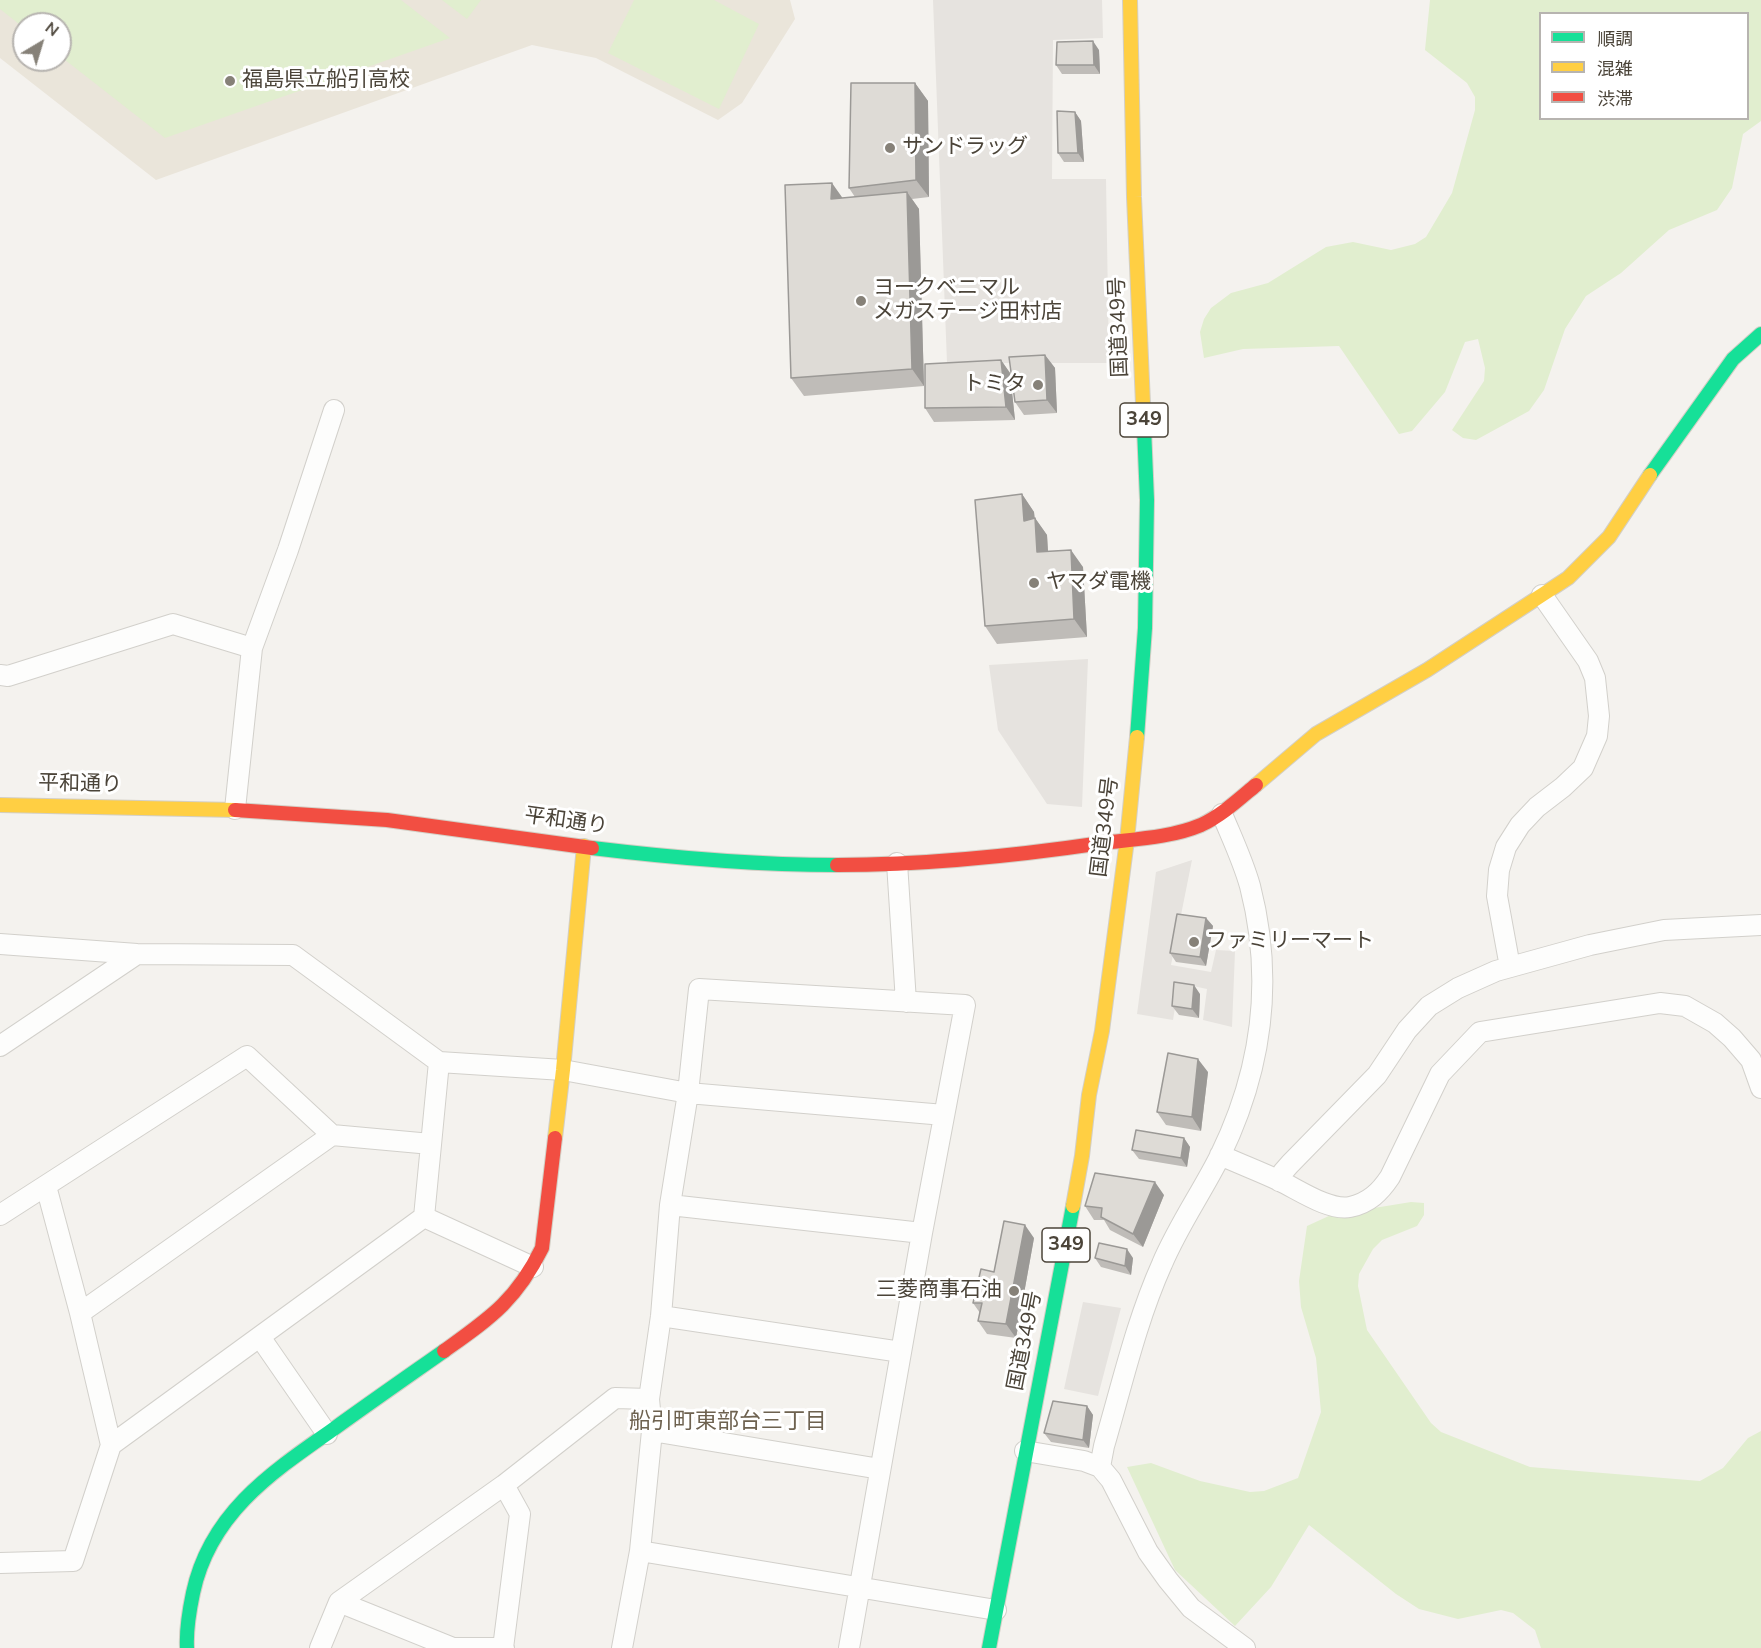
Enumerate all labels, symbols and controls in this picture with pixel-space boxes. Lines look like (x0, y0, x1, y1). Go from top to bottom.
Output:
north arrow (12, 12, 72, 72)
legend (1539, 12, 1749, 120)
text: N (40, 17, 63, 42)
text: 順調 (1597, 27, 1633, 51)
text: 混雑 (1597, 57, 1633, 81)
place label: 福島県立船引高校 (242, 68, 410, 94)
marker: 福島県立船引高校 (223, 74, 237, 88)
text: 渋滞 (1597, 87, 1633, 111)
place label: サンドラッグ (902, 135, 1028, 161)
marker: サンドラッグ (883, 141, 897, 155)
place label: ヨークベニマル メガステージ田村店 (873, 276, 1062, 326)
street label: 国道349号 (1106, 276, 1134, 378)
marker: ヨークベニマル メガステージ田村店 (854, 294, 868, 308)
place label: トミタ (963, 372, 1026, 398)
marker: トミタ (1031, 378, 1045, 392)
road number: 349 (1120, 403, 1168, 437)
place label: ヤマダ電機 (1046, 570, 1151, 596)
marker: ヤマダ電機 (1027, 576, 1041, 590)
street label: 平和通り (38, 772, 122, 798)
street label: 国道349号 (1087, 775, 1125, 879)
street label: 平和通り (523, 804, 609, 840)
place label: ファミリーマート (1206, 929, 1374, 955)
marker: ファミリーマート (1187, 935, 1201, 949)
road number: 349 (1042, 1228, 1090, 1262)
place label: 三菱商事石油 (876, 1278, 1002, 1304)
marker: 三菱商事石油 (1007, 1284, 1021, 1298)
street label: 国道349号 (1004, 1289, 1048, 1393)
district label: 船引町東部台三丁目 (629, 1410, 827, 1436)

